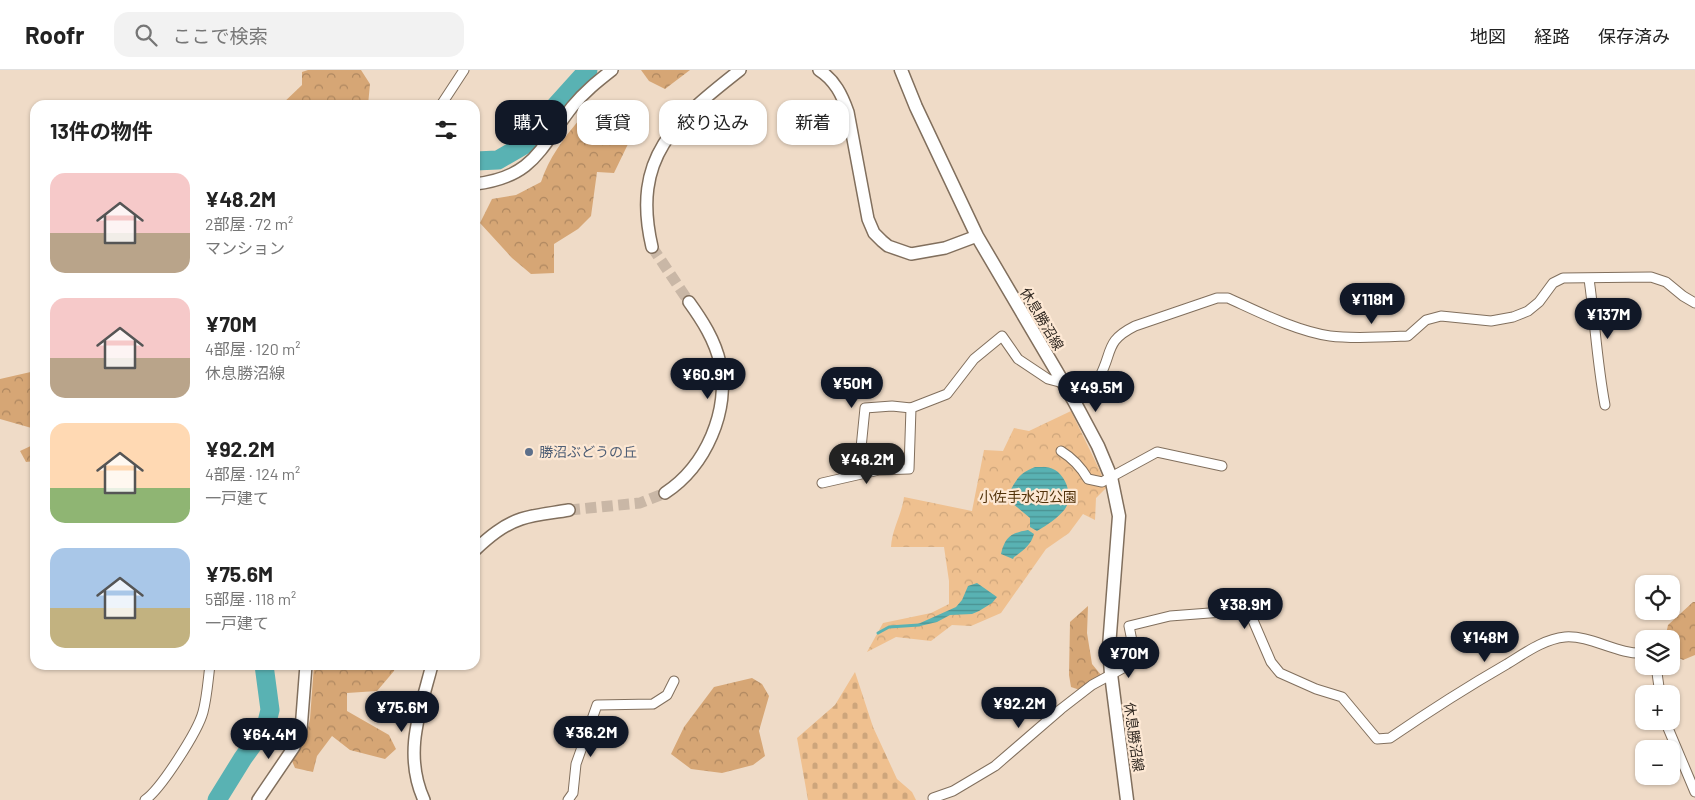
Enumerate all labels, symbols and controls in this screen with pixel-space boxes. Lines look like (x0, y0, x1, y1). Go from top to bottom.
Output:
search box (114, 12, 464, 57)
text: Roofr (25, 20, 84, 49)
icon: search (132, 21, 160, 49)
text: ここで検索 (172, 24, 267, 47)
text: 地図 (1470, 25, 1506, 47)
text: 経路 (1534, 25, 1570, 47)
text: 保存済み (1598, 25, 1670, 47)
chip: 購入 (495, 100, 567, 145)
chip: 賃貸 (577, 100, 649, 145)
chip: 絞り込み (659, 100, 767, 145)
chip: 新着 (777, 100, 849, 145)
icon: filters (432, 116, 460, 144)
text: 13件の物件 (50, 118, 153, 143)
text: ¥48.2M (205, 186, 276, 211)
icon: home (90, 193, 150, 253)
text: 2部屋 · 72 m² (205, 214, 293, 233)
text: マンション (205, 238, 285, 257)
pin: ¥118M (1337, 282, 1407, 325)
street label: 休息勝沼線 (1017, 284, 1068, 353)
text: ¥118M (1351, 289, 1393, 308)
pin: ¥137M (1573, 298, 1643, 340)
text: ¥137M (1586, 304, 1630, 323)
text: ¥70M (205, 311, 257, 336)
icon: home (90, 318, 150, 378)
text: 4部屋 · 120 m² (205, 339, 300, 358)
pin: ¥60.9M (667, 358, 749, 400)
text: 休息勝沼線 (205, 363, 285, 382)
text: ¥60.9M (682, 364, 734, 383)
pin: ¥50M (822, 366, 882, 409)
pin: ¥49.5M (1055, 370, 1137, 413)
text: ¥50M (832, 373, 872, 392)
text: ¥49.5M (1069, 377, 1123, 396)
text: ¥92.2M (205, 436, 275, 461)
pin: ¥48.2M (826, 442, 908, 485)
icon: home (90, 443, 150, 503)
place label: 勝沼ぶどうの丘 (539, 443, 637, 460)
marker: 勝沼ぶどうの丘 (523, 446, 535, 458)
text: ¥48.2M (840, 449, 894, 468)
text: 4部屋 · 124 m² (205, 464, 300, 483)
text: 一戸建て (205, 488, 269, 507)
park label: 小佐手水辺公園 (979, 488, 1077, 505)
text: ¥75.6M (205, 561, 273, 586)
icon: home (90, 568, 150, 628)
map controls (1635, 575, 1680, 785)
button: locate (1635, 575, 1680, 620)
pin: ¥38.9M (1204, 588, 1286, 630)
text: 5部屋 · 118 m² (205, 589, 296, 608)
text: ¥38.9M (1219, 594, 1271, 613)
text: 一戸建て (205, 613, 269, 632)
pin: ¥148M (1450, 620, 1520, 663)
text: ¥148M (1462, 627, 1508, 646)
button: layers (1635, 630, 1680, 675)
pin: ¥70M (1099, 636, 1159, 679)
text: ¥70M (1109, 643, 1149, 662)
button: + (1635, 685, 1680, 730)
pin: ¥92.2M (978, 686, 1060, 729)
pin: ¥75.6M (361, 690, 443, 733)
text: ¥92.2M (992, 693, 1046, 712)
text: ¥75.6M (376, 697, 428, 716)
street label: 休息勝沼線 (1121, 701, 1148, 773)
pin: ¥36.2M (550, 716, 632, 758)
pin: ¥64.4M (228, 718, 310, 760)
text: ¥36.2M (565, 722, 617, 741)
text: ¥64.4M (242, 724, 296, 743)
button: − (1635, 740, 1680, 785)

